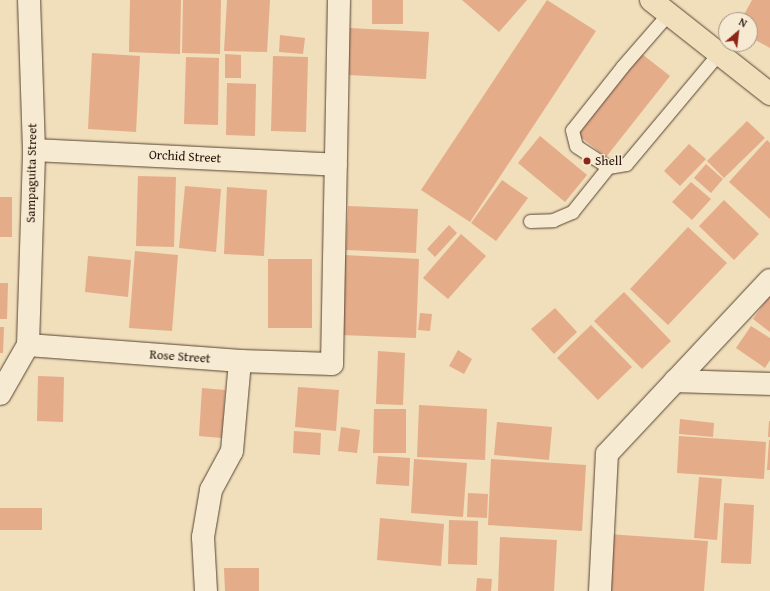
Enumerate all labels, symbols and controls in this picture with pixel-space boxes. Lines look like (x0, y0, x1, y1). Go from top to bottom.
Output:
north arrow (718, 12, 758, 52)
text: N (736, 13, 750, 31)
street label: Sampaguita Street (23, 123, 41, 223)
street label: Orchid Street (149, 147, 221, 167)
place label: Shell (595, 153, 622, 169)
marker: Shell (582, 156, 592, 166)
street label: Rose Street (149, 347, 211, 367)

